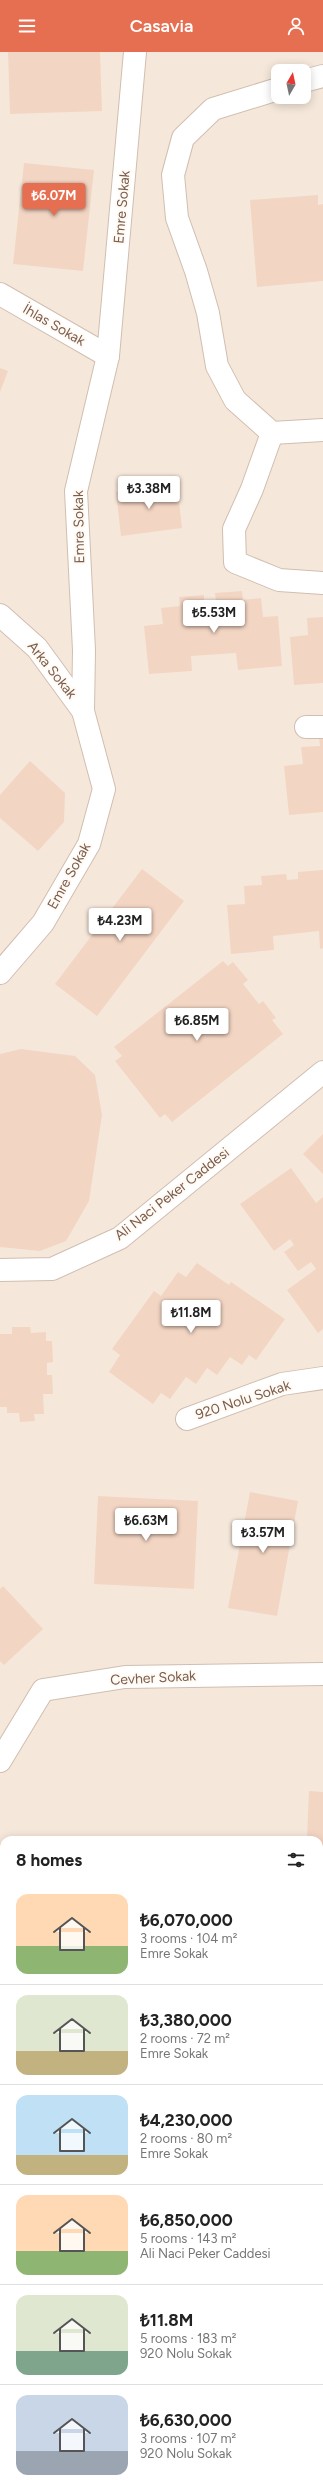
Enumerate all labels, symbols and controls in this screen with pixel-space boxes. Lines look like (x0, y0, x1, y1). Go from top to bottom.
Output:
icon: menu (16, 15, 38, 37)
text: Casavia (130, 15, 193, 37)
icon: person (285, 15, 307, 37)
north arrow (271, 64, 311, 104)
map controls (271, 64, 311, 104)
street label: Emre Sokak (110, 170, 134, 244)
pin: ₺6.07M (21, 183, 87, 217)
text: ₺6.07M (32, 188, 77, 203)
street label: İhlas Sokak (20, 300, 88, 350)
pin: ₺3.38M (116, 476, 182, 510)
text: ₺3.38M (127, 481, 171, 496)
street label: Emre Sokak (70, 490, 88, 564)
pin: ₺5.53M (181, 600, 247, 634)
text: ₺5.53M (192, 605, 236, 620)
street label: Arka Sokak (24, 638, 80, 702)
street label: Emre Sokak (44, 840, 94, 912)
pin: ₺4.23M (87, 908, 153, 942)
text: ₺4.23M (98, 913, 142, 928)
pin: ₺6.85M (164, 1008, 230, 1042)
text: ₺6.85M (175, 1013, 219, 1028)
street label: Ali Naci Peker Caddesi (111, 1144, 233, 1244)
pin: ₺11.8M (158, 1300, 224, 1334)
text: ₺11.8M (171, 1305, 211, 1320)
street label: 920 Nolu Sokak (193, 1377, 293, 1423)
pin: ₺6.63M (113, 1508, 179, 1542)
text: ₺6.63M (124, 1513, 168, 1528)
pin: ₺3.57M (230, 1520, 296, 1554)
text: ₺3.57M (241, 1525, 285, 1540)
street label: Cevher Sokak (110, 1667, 196, 1689)
icon: filters (285, 1849, 307, 1871)
text: 8 homes (16, 1850, 82, 1870)
icon: home (48, 1910, 96, 1958)
text: ₺6,070,000 (140, 1910, 233, 1930)
text: 3 rooms · 104 m² (140, 1931, 237, 1946)
text: Emre Sokak (140, 1946, 208, 1961)
text: ₺3,380,000 (140, 2010, 232, 2030)
icon: home (48, 2011, 96, 2059)
text: 2 rooms · 72 m² (140, 2031, 230, 2046)
text: Emre Sokak (140, 2046, 208, 2061)
text: ₺4,230,000 (140, 2110, 233, 2130)
icon: home (48, 2111, 96, 2159)
text: 2 rooms · 80 m² (140, 2131, 232, 2146)
text: Emre Sokak (140, 2146, 208, 2161)
text: ₺6,850,000 (140, 2210, 233, 2230)
icon: home (48, 2211, 96, 2259)
text: 5 rooms · 143 m² (140, 2231, 237, 2246)
text: Ali Naci Peker Caddesi (140, 2246, 271, 2261)
text: ₺11.8M (140, 2310, 193, 2330)
icon: home (48, 2311, 96, 2359)
text: 5 rooms · 183 m² (140, 2331, 236, 2346)
text: 920 Nolu Sokak (140, 2346, 232, 2361)
text: ₺6,630,000 (140, 2410, 232, 2430)
icon: home (48, 2411, 96, 2459)
text: 3 rooms · 107 m² (140, 2431, 236, 2446)
text: 920 Nolu Sokak (140, 2446, 232, 2461)

